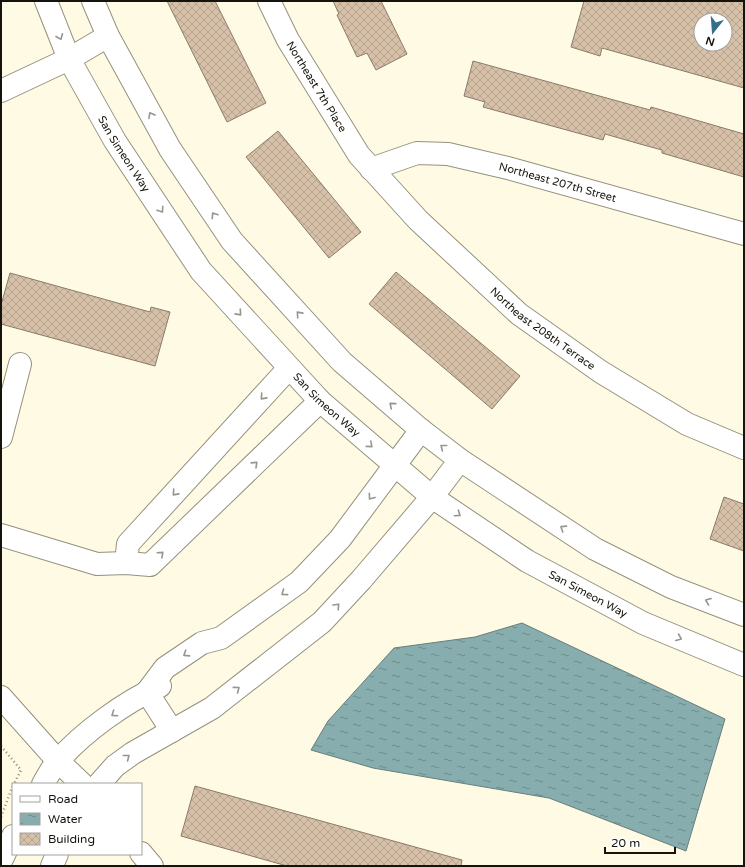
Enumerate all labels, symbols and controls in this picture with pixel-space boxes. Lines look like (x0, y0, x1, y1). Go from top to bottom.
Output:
north arrow (693, 12, 733, 52)
one-way arrow (56, 34, 64, 41)
text: N (704, 34, 716, 49)
street label: Northeast 7th Place (283, 39, 349, 135)
one-way arrow (148, 112, 155, 119)
street label: San Simeon Way (95, 114, 153, 194)
street label: Northeast 207th Street (498, 160, 618, 205)
one-way arrow (156, 206, 163, 213)
one-way arrow (212, 213, 219, 220)
street label: Northeast 208th Terrace (487, 285, 598, 373)
one-way arrow (235, 308, 242, 316)
one-way arrow (296, 311, 303, 319)
street label: San Simeon Way (290, 370, 363, 440)
one-way arrow (260, 392, 267, 400)
one-way arrow (389, 402, 396, 409)
one-way arrow (365, 440, 373, 447)
one-way arrow (441, 445, 448, 452)
one-way arrow (250, 461, 258, 469)
one-way arrow (173, 488, 180, 496)
one-way arrow (368, 493, 376, 500)
one-way arrow (454, 510, 461, 517)
one-way arrow (560, 525, 567, 532)
one-way arrow (156, 552, 164, 559)
street label: San Simeon Way (546, 568, 630, 621)
one-way arrow (281, 588, 288, 596)
one-way arrow (704, 598, 711, 606)
one-way arrow (332, 603, 340, 611)
one-way arrow (675, 633, 682, 641)
one-way arrow (183, 649, 190, 657)
one-way arrow (233, 687, 240, 694)
one-way arrow (111, 709, 118, 717)
one-way arrow (123, 755, 130, 762)
legend (12, 783, 142, 855)
text: Road (48, 792, 78, 806)
text: Water (48, 812, 83, 826)
scale bar (605, 829, 675, 855)
text: Building (48, 832, 95, 846)
text: 20 m (611, 836, 640, 850)

